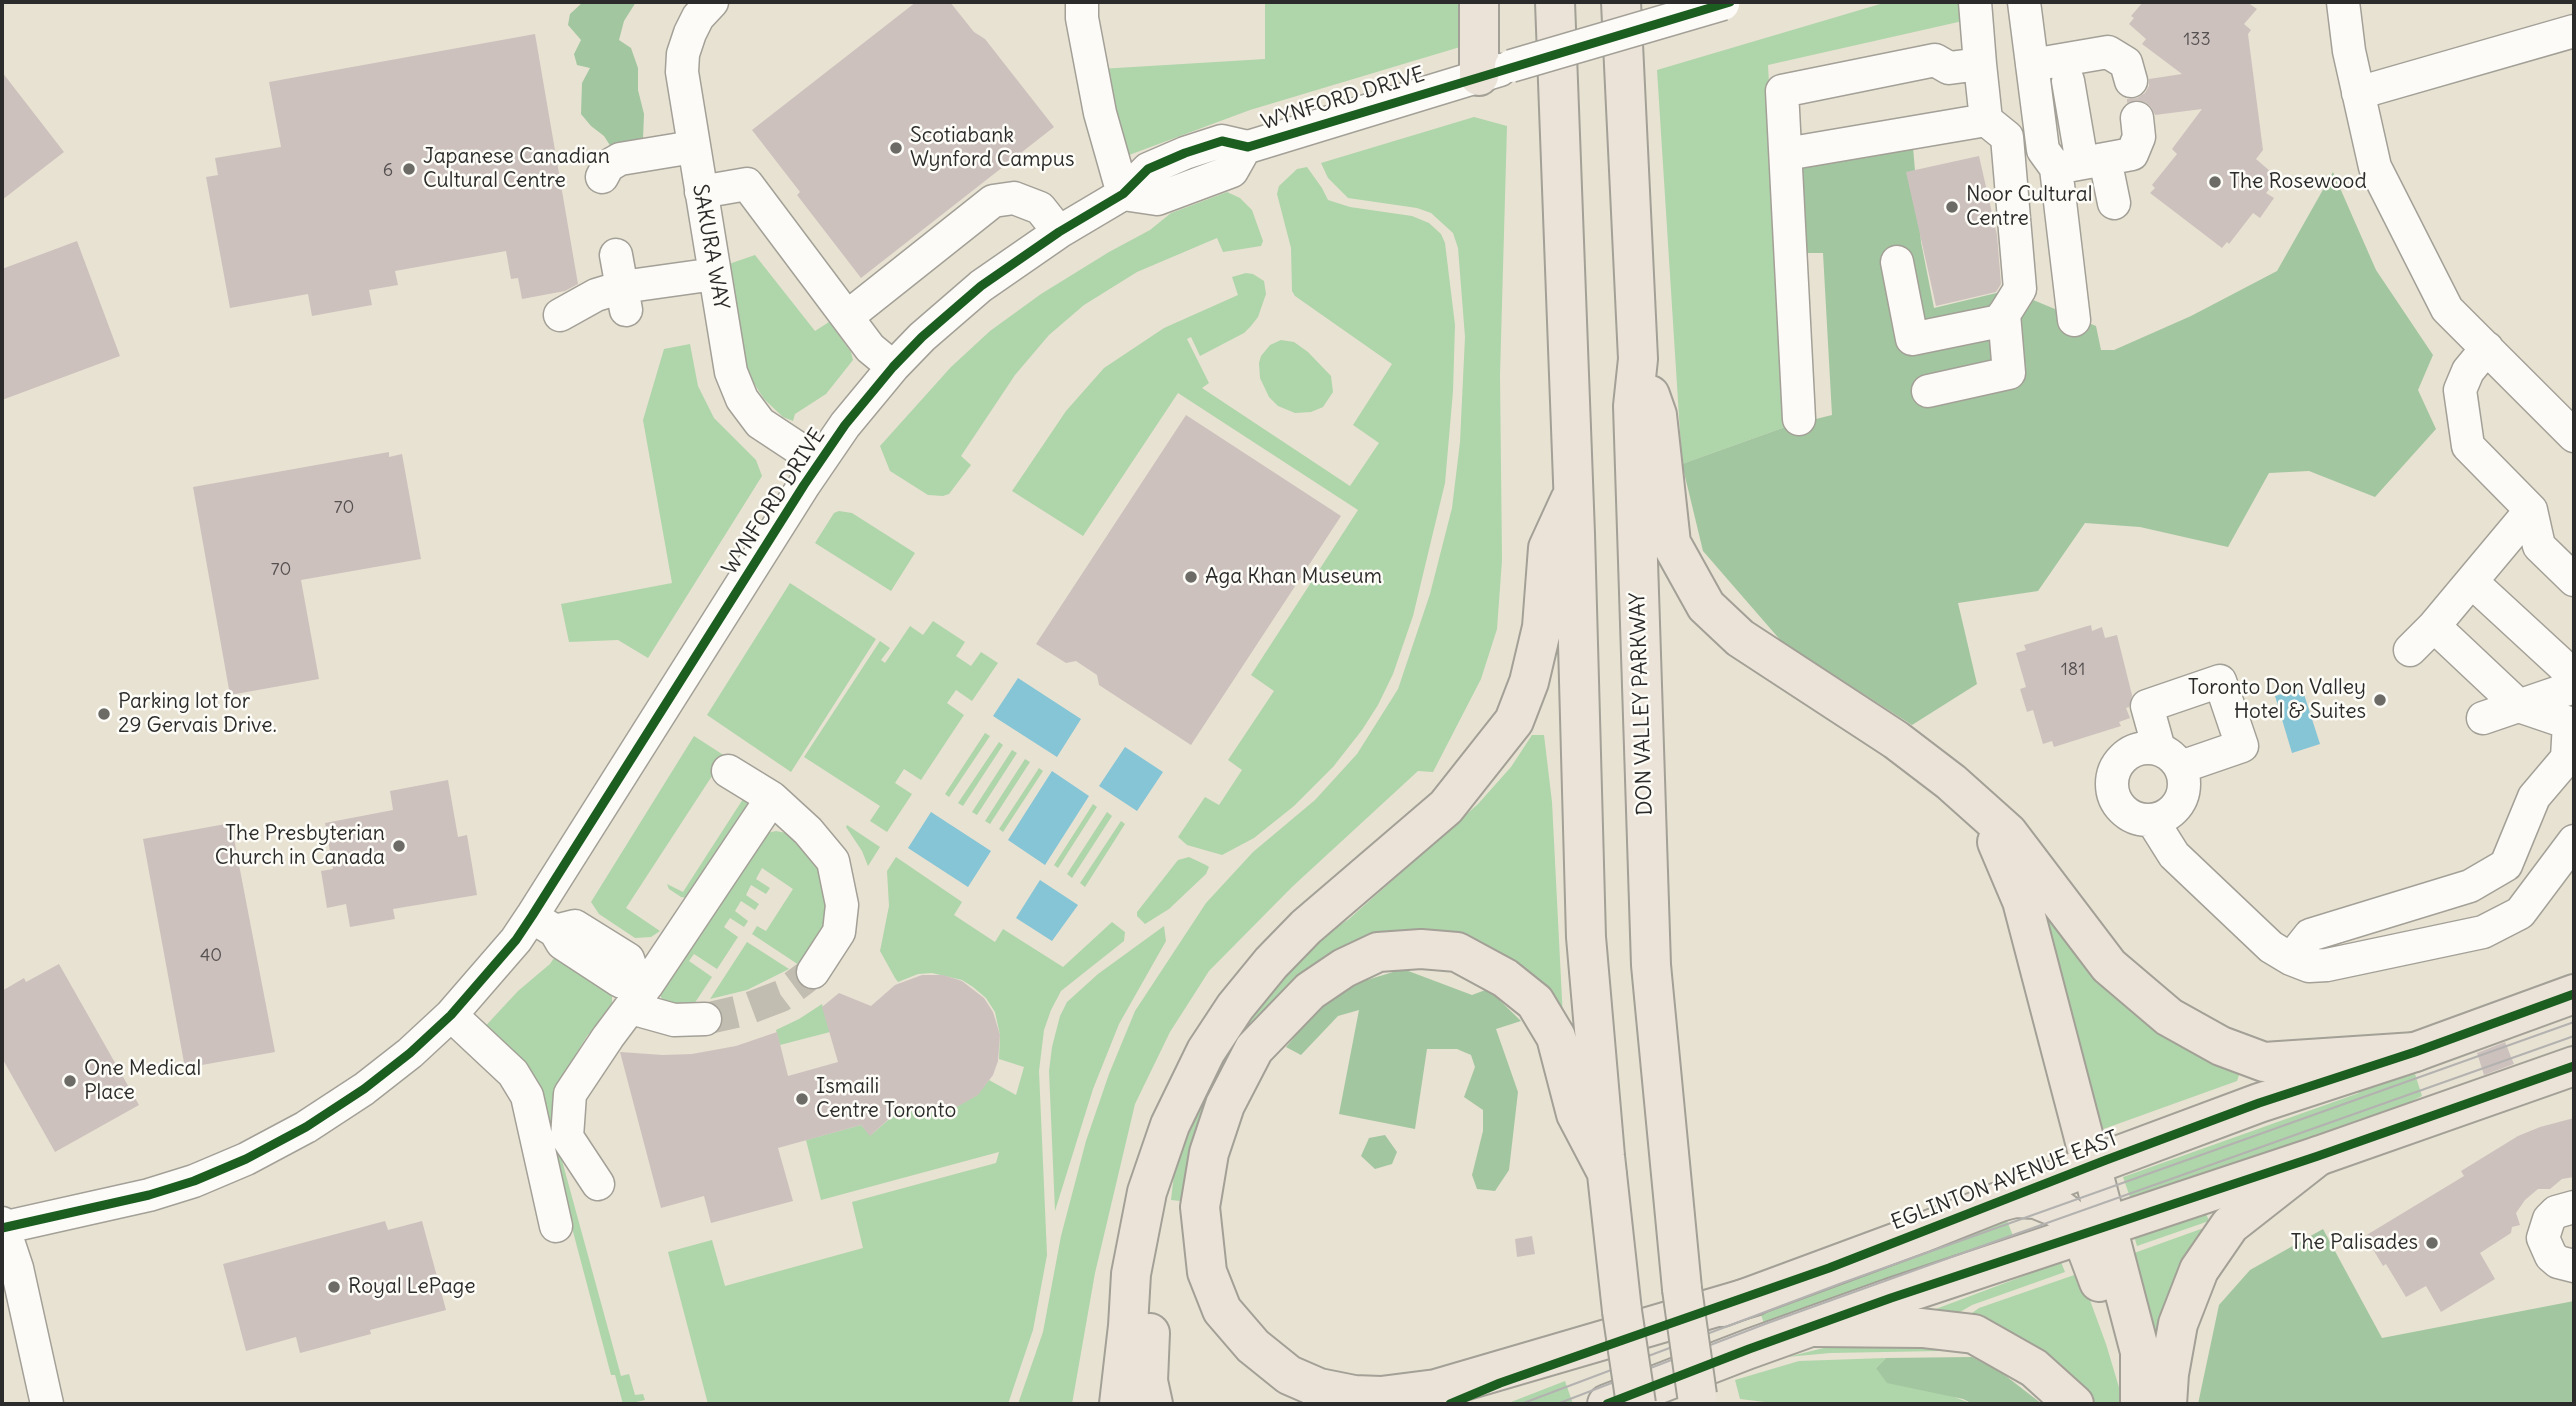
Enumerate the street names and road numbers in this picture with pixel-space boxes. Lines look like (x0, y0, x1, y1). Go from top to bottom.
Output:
street label: WYNFORD DRIVE (1258, 62, 1428, 136)
street label: SAKURA WAY (687, 182, 733, 312)
street label: WYNFORD DRIVE (717, 424, 831, 580)
street label: DON VALLEY PARKWAY (1626, 592, 1658, 816)
street label: EGLINTON AVENUE EAST (1888, 1126, 2122, 1236)

